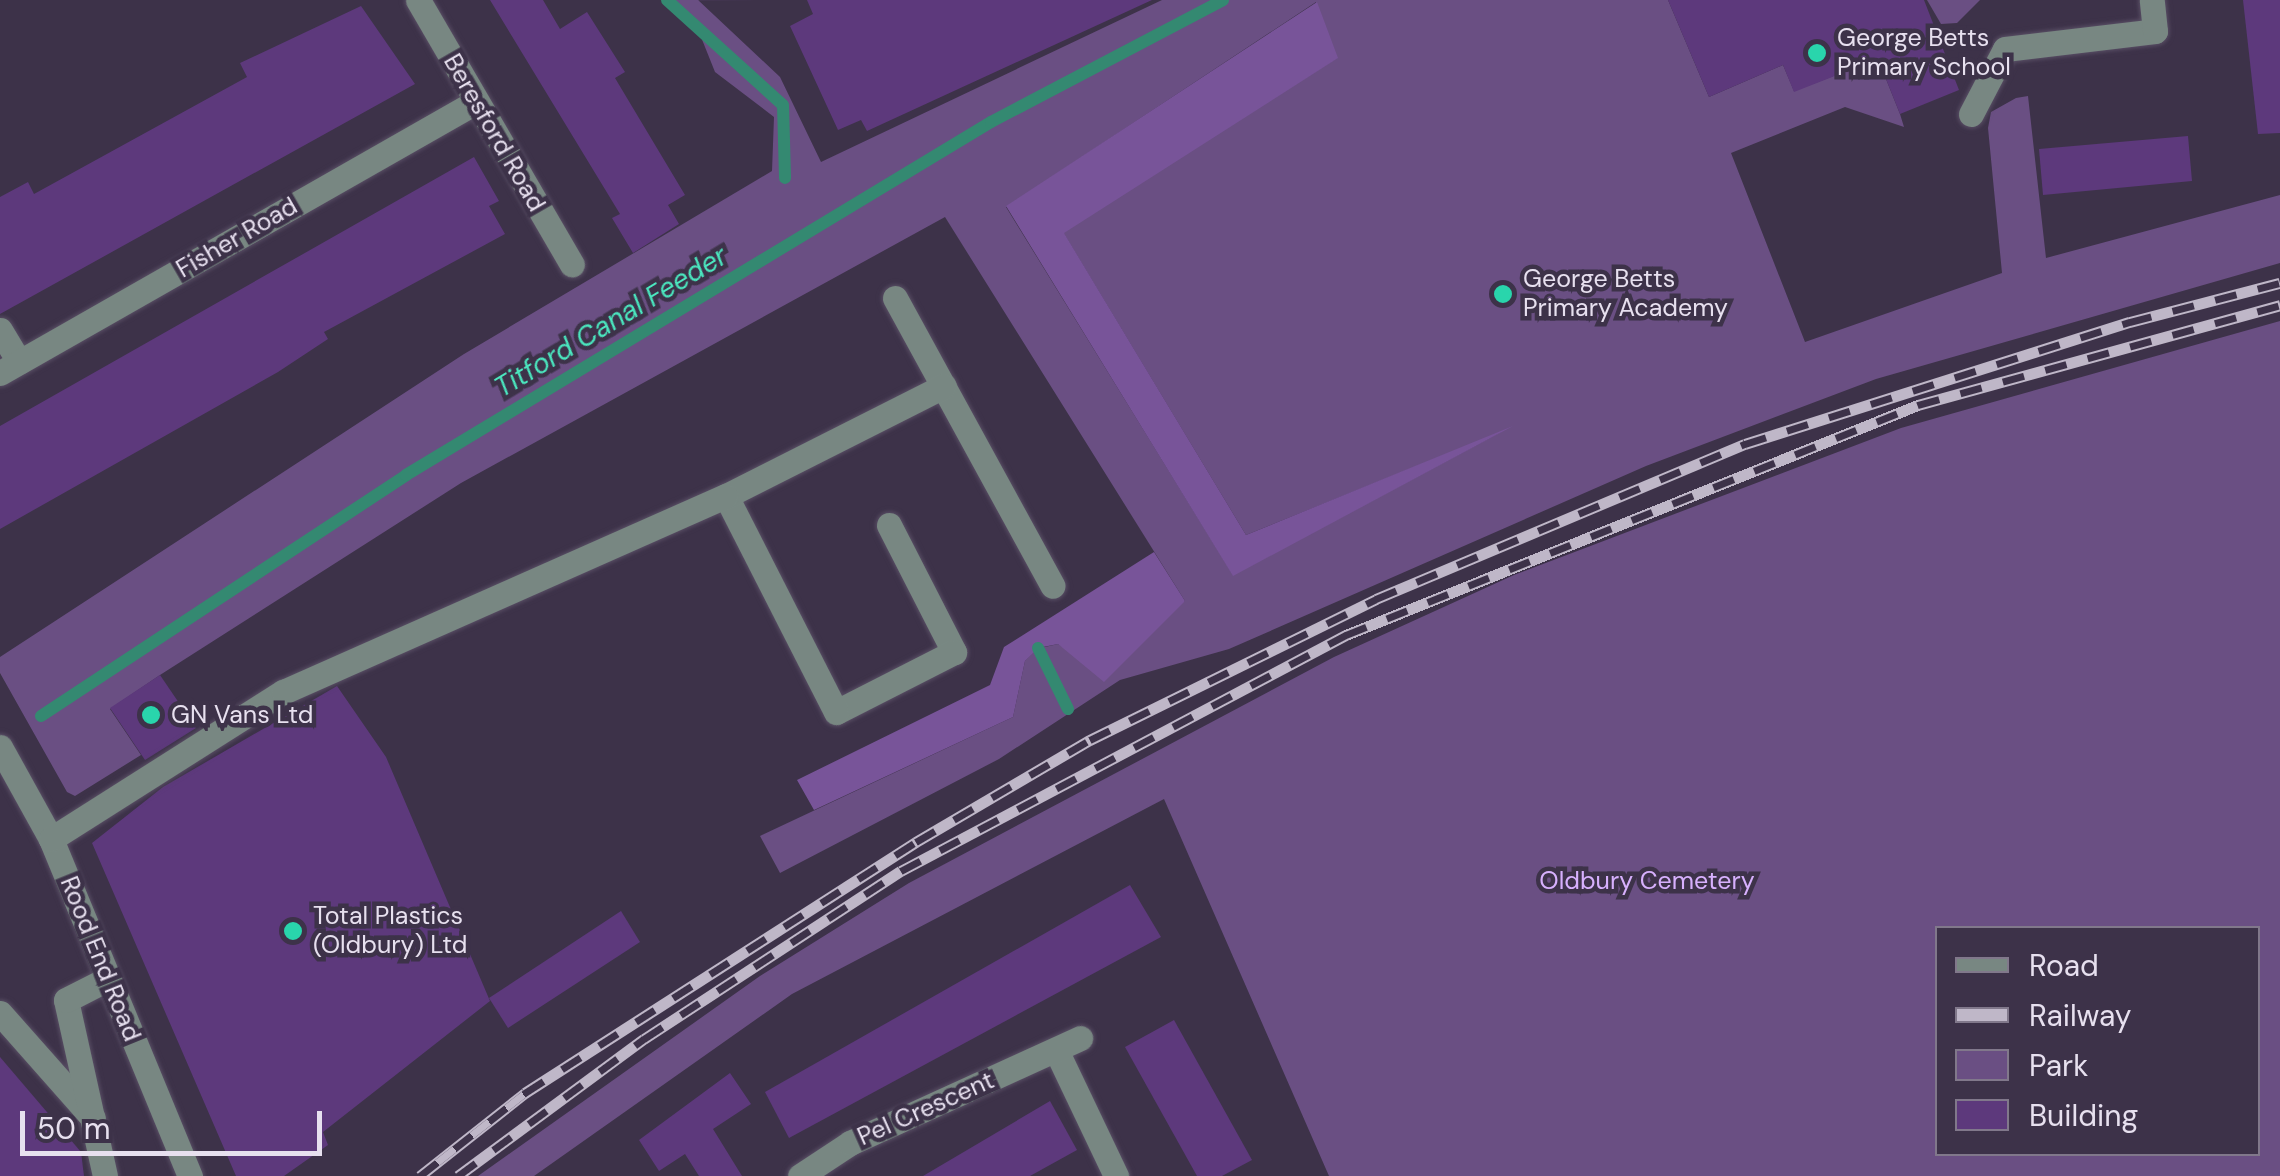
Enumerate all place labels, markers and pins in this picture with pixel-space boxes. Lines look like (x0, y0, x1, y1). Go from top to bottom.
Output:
place label: George Betts Primary School (1837, 24, 2011, 83)
marker: George Betts Primary School (1806, 42, 1828, 64)
place label: George Betts Primary Academy (1523, 265, 1728, 324)
marker: George Betts Primary Academy (1492, 283, 1514, 305)
place label: GN Vans Ltd (171, 700, 313, 730)
marker: GN Vans Ltd (140, 704, 162, 726)
place label: Total Plastics (Oldbury) Ltd (313, 902, 467, 961)
marker: Total Plastics (Oldbury) Ltd (282, 920, 304, 942)

